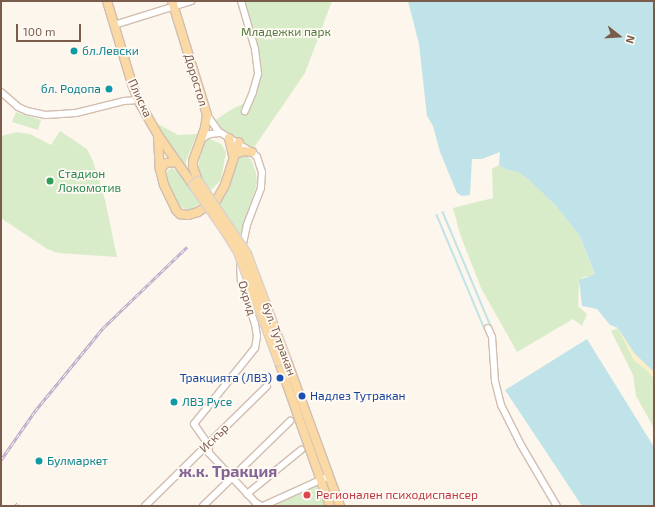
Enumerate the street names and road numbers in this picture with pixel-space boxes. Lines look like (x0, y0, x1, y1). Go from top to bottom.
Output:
street label: Доростол (181, 52, 211, 108)
street label: Плиска (125, 76, 155, 120)
street label: Охрид (235, 279, 259, 317)
street label: бул. Тутракан (259, 300, 299, 378)
street label: Искър (196, 421, 232, 455)

